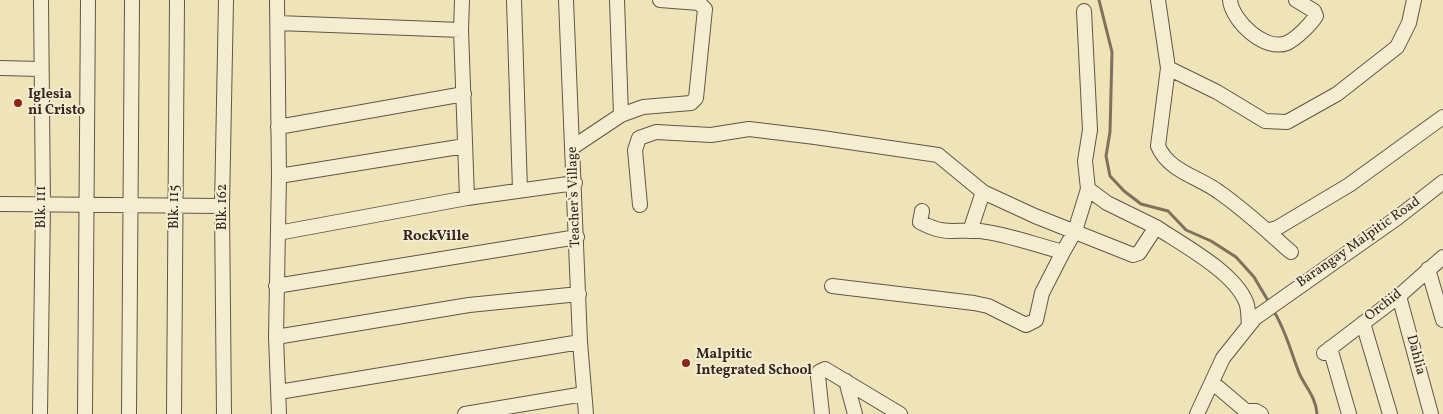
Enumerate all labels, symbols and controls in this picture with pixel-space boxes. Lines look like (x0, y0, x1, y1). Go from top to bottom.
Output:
place label: Iglesia ni Cristo (28, 87, 85, 120)
marker: Iglesia ni Cristo (12, 97, 24, 109)
street label: Teacher's Village (565, 146, 585, 248)
street label: Blk. 162 (215, 184, 231, 230)
street label: Blk. 115 (167, 185, 183, 229)
street label: Blk. 111 (34, 186, 50, 228)
street label: Barangay Malpitic Road (1294, 194, 1424, 292)
district label: RockVille (403, 228, 469, 246)
street label: Orchid (1362, 286, 1406, 326)
street label: Dahlia (1402, 333, 1428, 377)
place label: Malpitic Integrated School (696, 347, 812, 380)
marker: Malpitic Integrated School (680, 357, 692, 369)

